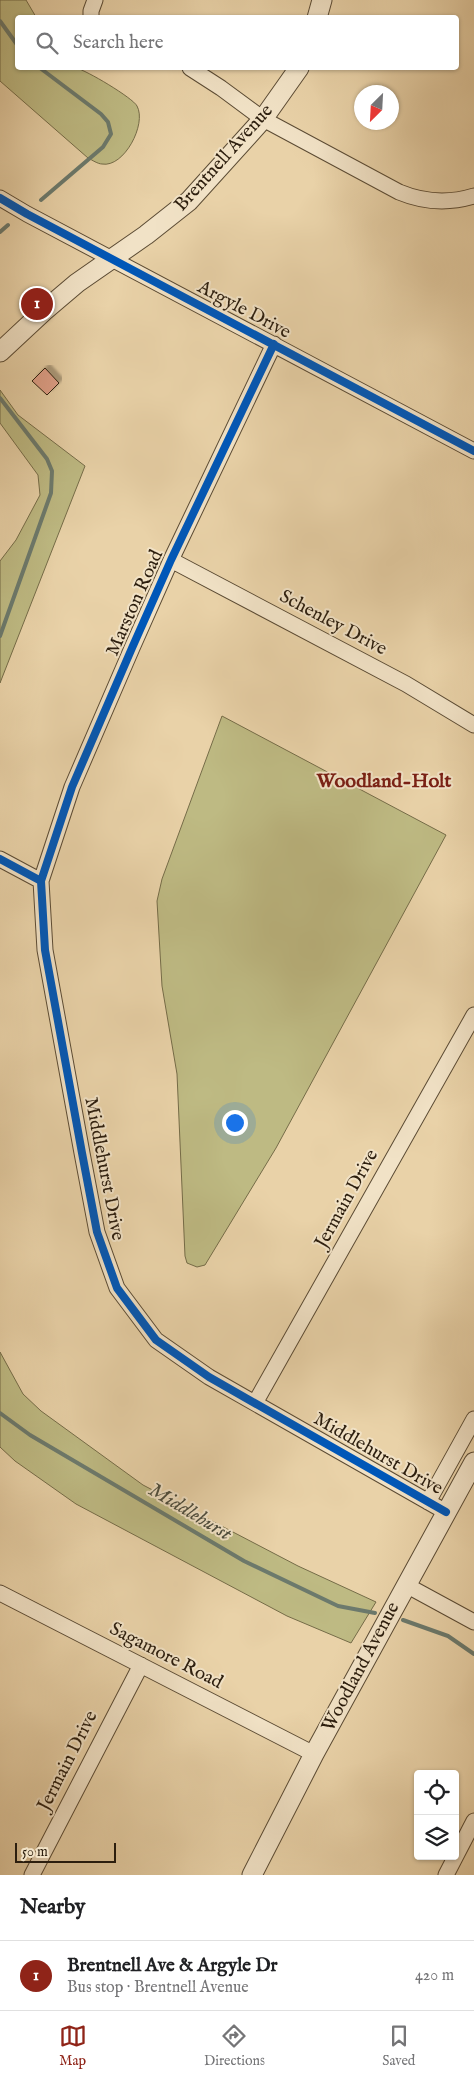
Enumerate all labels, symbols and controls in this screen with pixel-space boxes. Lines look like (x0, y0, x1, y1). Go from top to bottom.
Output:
search box (15, 15, 459, 70)
icon: search (33, 29, 61, 57)
text: Search here (73, 31, 164, 55)
north arrow (354, 85, 399, 130)
street label: Brentnell Avenue (169, 99, 279, 217)
street label: Argyle Drive (192, 275, 295, 345)
pin: 1 (21, 285, 53, 323)
street label: Marston Road (101, 545, 169, 660)
street label: Schenley Drive (275, 585, 391, 662)
district label: Woodland-Holt (316, 769, 452, 794)
street label: Middlehurst Drive (78, 1095, 130, 1243)
your location (222, 1110, 248, 1136)
street label: Jermain Drive (309, 1145, 384, 1254)
street label: Middlehurst Drive (309, 1407, 447, 1501)
water label: Middlehurst (144, 1477, 237, 1547)
street label: Woodland Avenue (317, 1598, 405, 1736)
street label: Sagamore Road (105, 1617, 227, 1695)
street label: Jermain Drive (32, 1707, 104, 1817)
map controls (414, 1770, 459, 1860)
button: locate (414, 1770, 459, 1815)
button: layers (414, 1815, 459, 1860)
scale bar (15, 1840, 116, 1863)
text: 50 m (22, 1843, 48, 1861)
text: Nearby (20, 1894, 85, 1921)
text: Brentnell Ave & Argyle Dr (67, 1954, 277, 1978)
text: 1 (33, 1966, 39, 1986)
text: 420 m (415, 1966, 454, 1986)
text: Bus stop · Brentnell Avenue (67, 1978, 249, 1998)
tab: Map (59, 2022, 87, 2070)
tab: Directions (204, 2022, 265, 2070)
tab: Saved (382, 2022, 415, 2070)

